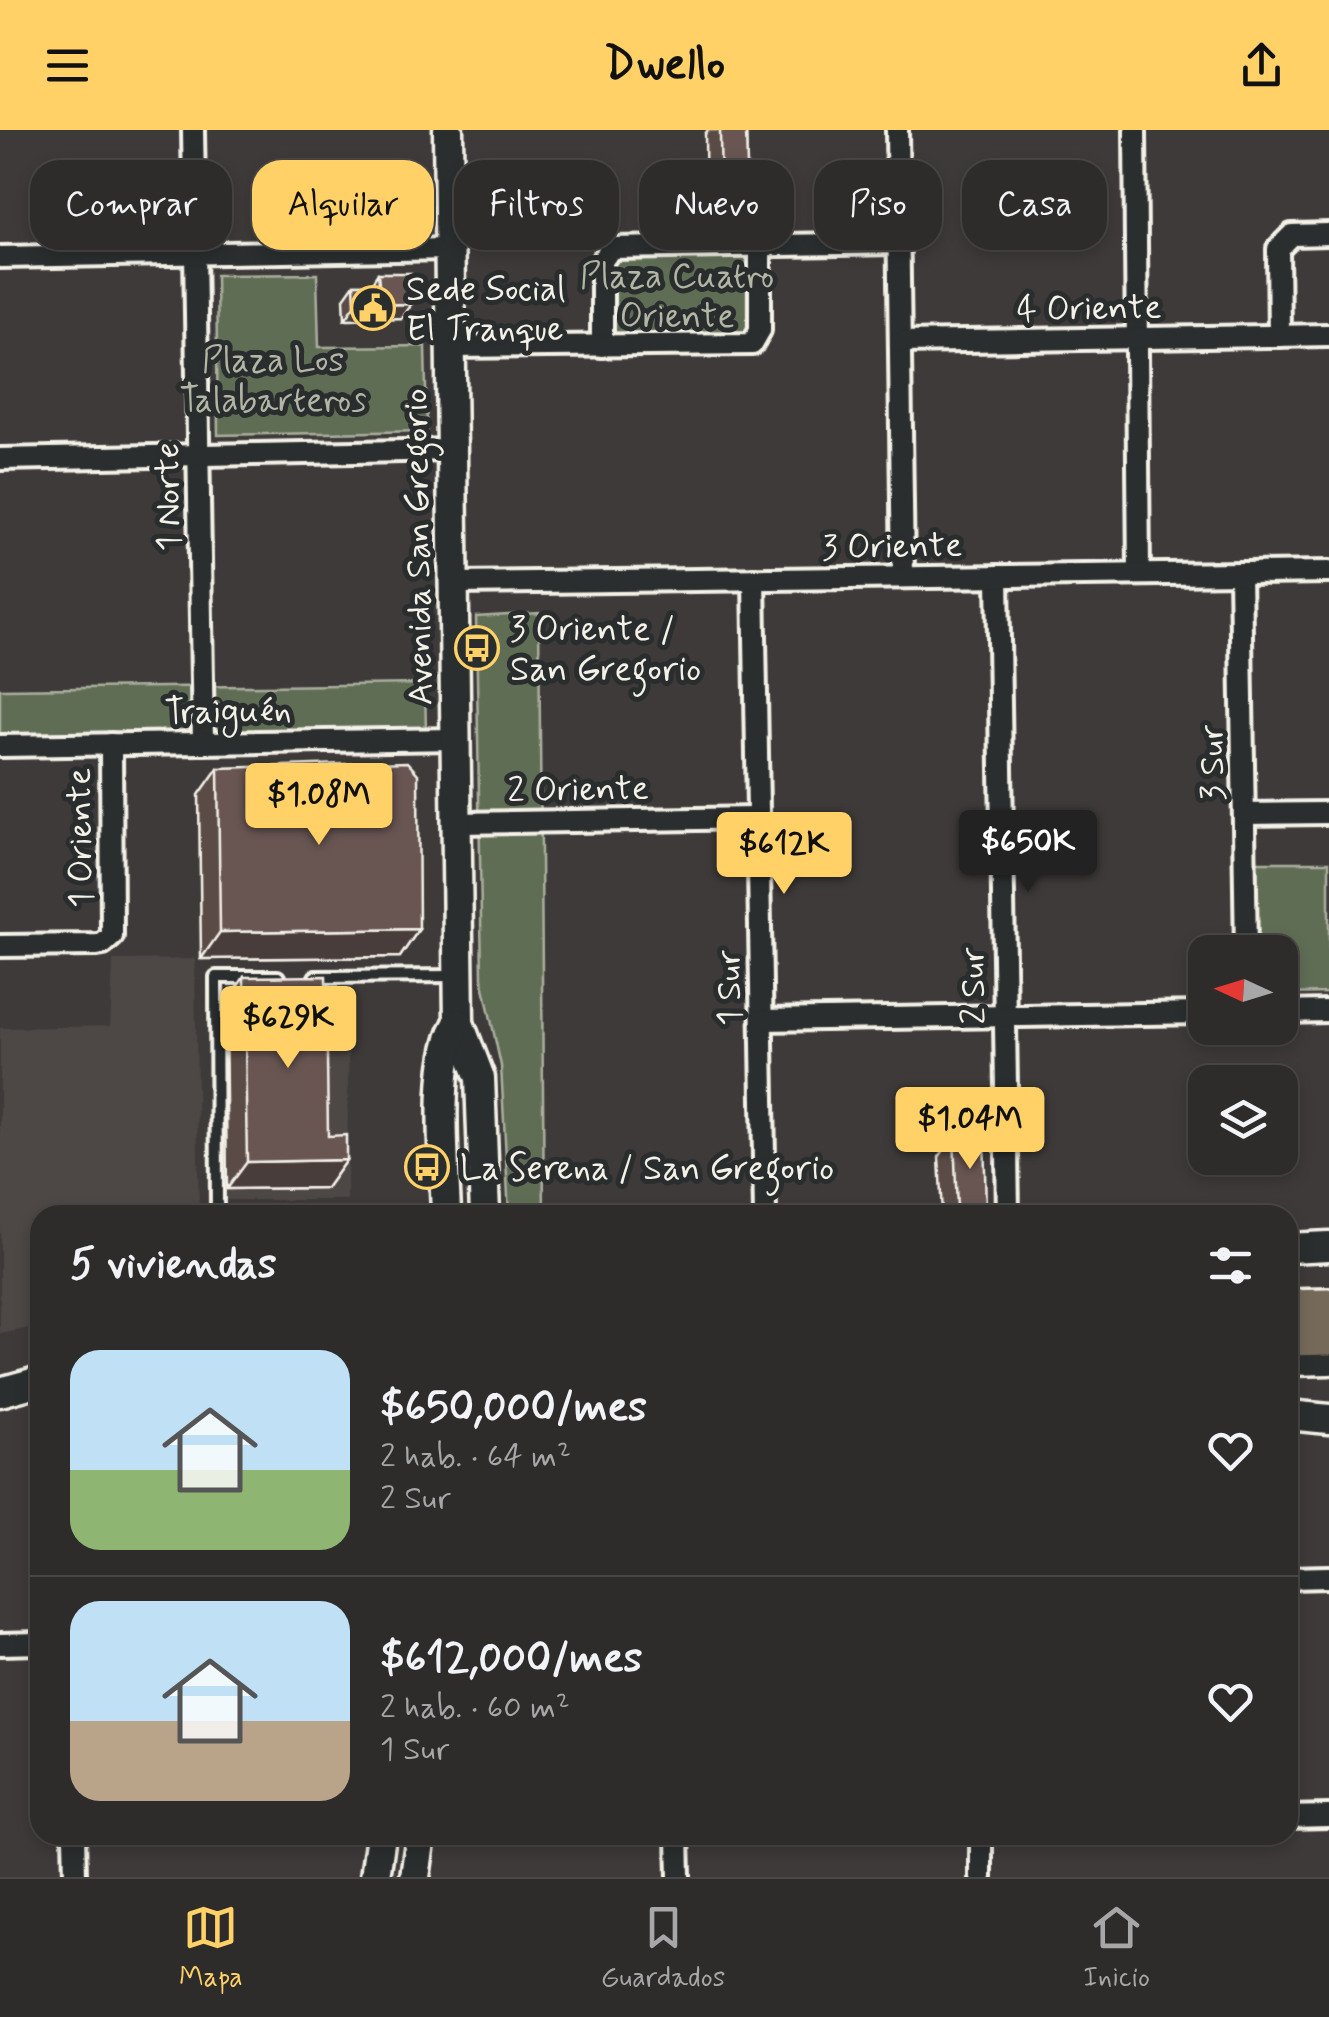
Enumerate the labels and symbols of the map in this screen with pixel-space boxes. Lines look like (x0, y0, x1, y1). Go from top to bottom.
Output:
park label: Plaza Cuatro Oriente (580, 254, 774, 340)
place label: Sede Social El Tranque (406, 267, 565, 353)
public building icon: Sede Social El Tranque (350, 285, 396, 331)
street label: 4 Oriente (1016, 285, 1162, 333)
park label: Plaza Los Talabarteros (179, 338, 367, 424)
street label: Avenida San Gregorio (393, 388, 449, 706)
street label: 1 Norte (145, 442, 193, 552)
street label: 3 Oriente (821, 523, 963, 571)
place label: 3 Oriente / San Gregorio (510, 607, 701, 697)
bus stop icon: 3 Oriente / San Gregorio (454, 625, 500, 671)
street label: Traiguén (164, 688, 292, 739)
street label: 3 Sur (1189, 724, 1237, 801)
pin: $1.08M (238, 763, 400, 848)
street label: 2 Oriente (507, 766, 649, 814)
street label: 1 Oriente (57, 768, 105, 908)
pin: $650K (958, 810, 1098, 895)
pin: $612K (714, 812, 854, 897)
north arrow (1188, 935, 1298, 1045)
street label: 2 Sur (950, 946, 998, 1025)
street label: 1 Sur (706, 949, 754, 1026)
pin: $629K (218, 986, 358, 1071)
pin: $1.04M (889, 1087, 1051, 1172)
bus stop icon: La Serena / San Gregorio (404, 1144, 450, 1190)
place label: La Serena / San Gregorio (460, 1146, 834, 1196)

